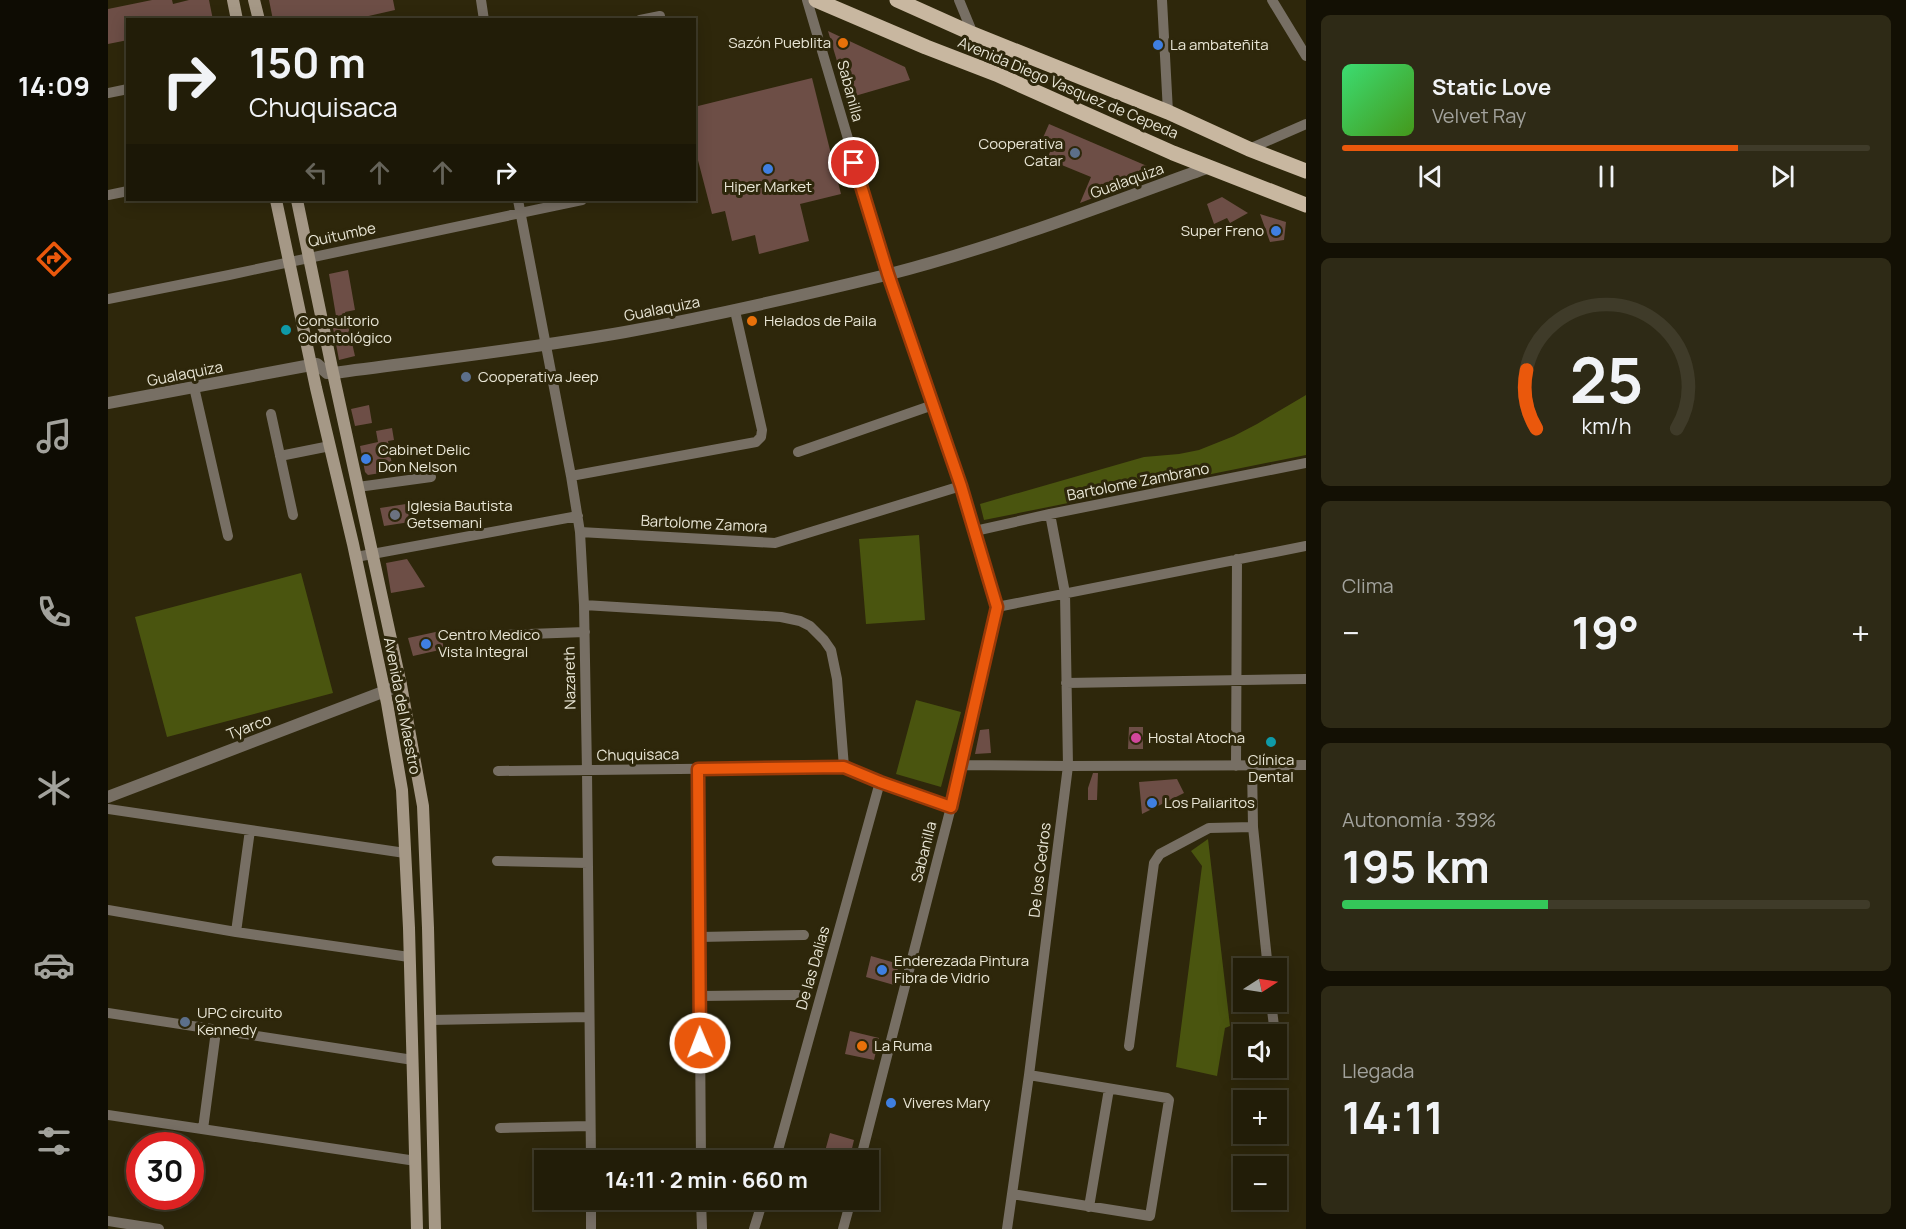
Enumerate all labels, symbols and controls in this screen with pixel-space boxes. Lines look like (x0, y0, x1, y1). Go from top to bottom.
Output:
street label: Avenida Diego Vasquez de Cepeda (955, 31, 1182, 144)
place label: Sazón Pueblita (728, 32, 831, 53)
text: 150 m (249, 33, 366, 91)
place label: La ambateñita (1170, 34, 1268, 55)
marker: Sazón Pueblita (836, 36, 850, 50)
marker: La ambateñita (1151, 38, 1165, 52)
icon: right (150, 42, 228, 120)
street label: Sabanilla (832, 58, 869, 124)
text: 14:09 (18, 67, 90, 104)
text: Static Love (1432, 72, 1551, 102)
text: Chuquisaca (249, 88, 398, 125)
text: Velvet Ray (1432, 102, 1526, 129)
place label: Cooperativa Catar (978, 133, 1064, 171)
pin (828, 137, 879, 188)
icon: arrive (837, 146, 870, 179)
marker: Cooperativa Catar (1068, 146, 1082, 160)
icon: left (300, 156, 333, 189)
icon: ahead (363, 156, 396, 189)
icon: ahead (426, 156, 459, 189)
icon: right (489, 156, 522, 189)
street label: Gualaquiza (1087, 158, 1166, 204)
icon: previous (1414, 160, 1447, 193)
icon: pause (1590, 160, 1623, 193)
icon: next (1766, 160, 1799, 193)
marker: Hiper Market (761, 162, 775, 176)
place label: Hiper Market (724, 176, 812, 197)
street label: Quitumbe (306, 217, 378, 252)
place label: Super Freno (1181, 220, 1264, 241)
marker: Super Freno (1269, 224, 1283, 238)
icon: directions (33, 238, 75, 280)
street label: Gualaquiza (622, 291, 702, 326)
place label: Consultorio Odontológico (298, 310, 392, 348)
place label: Helados de Paila (764, 310, 876, 331)
marker: Helados de Paila (745, 314, 759, 328)
marker: Consultorio Odontológico (279, 323, 293, 337)
text: 25 (1569, 336, 1643, 422)
street label: Gualaquiza (145, 356, 225, 391)
place label: Cooperativa Jeep (478, 366, 599, 387)
marker: Cooperativa Jeep (459, 370, 473, 384)
text: km/h (1581, 411, 1631, 440)
icon: music (33, 415, 75, 457)
place label: Cabinet Delic Don Nelson (378, 439, 470, 477)
marker: Cabinet Delic Don Nelson (359, 452, 373, 466)
street label: Bartolome Zambrano (1065, 457, 1211, 506)
place label: Iglesia Bautista Getsemani (407, 495, 513, 533)
marker: Iglesia Bautista Getsemani (388, 508, 402, 522)
street label: Bartolome Zamora (640, 510, 768, 537)
text: Clima (1342, 572, 1394, 599)
icon: phone (33, 591, 75, 633)
text: 19° (1571, 601, 1639, 663)
text: − (1342, 610, 1360, 655)
text: + (1851, 610, 1870, 655)
place label: Centro Medico Vista Integral (438, 624, 540, 662)
street label: Avenida del Maestro (379, 636, 426, 776)
marker: Centro Medico Vista Integral (419, 637, 433, 651)
street label: Nazareth (558, 646, 581, 710)
street label: Tyarco (224, 708, 274, 745)
place label: Hostal Atocha (1148, 727, 1245, 748)
marker: Hostal Atocha (1129, 731, 1143, 745)
marker: Clínica Dental (1264, 735, 1278, 749)
street label: Chuquisaca (596, 743, 679, 766)
place label: Clínica Dental (1248, 749, 1294, 787)
icon: climate (33, 767, 75, 809)
place label: Los Paliaritos (1164, 792, 1255, 813)
marker: Los Paliaritos (1145, 796, 1159, 810)
text: Autonomía · 39% (1342, 806, 1496, 833)
street label: Sabanilla (906, 819, 941, 885)
street label: De los Cedros (1023, 821, 1056, 919)
text: 195 km (1342, 835, 1490, 897)
street label: De las Dalias (791, 923, 835, 1012)
icon: car (33, 944, 75, 986)
place label: Enderezada Pintura Fibra de Vidrio (894, 950, 1029, 988)
north arrow (1233, 958, 1287, 1012)
map controls (1233, 958, 1287, 1210)
marker: Enderezada Pintura Fibra de Vidrio (875, 963, 889, 977)
place label: UPC circuito Kennedy (197, 1002, 283, 1040)
position arrow (668, 1011, 732, 1075)
marker: UPC circuito Kennedy (178, 1015, 192, 1029)
button: sound (1233, 1024, 1287, 1078)
place label: La Ruma (874, 1035, 932, 1056)
marker: La Ruma (855, 1039, 869, 1053)
text: Llegada (1342, 1057, 1414, 1084)
text: 14:11 (1342, 1086, 1444, 1148)
button: + (1233, 1090, 1287, 1144)
place label: Viveres Mary (903, 1092, 990, 1113)
marker: Viveres Mary (884, 1096, 898, 1110)
icon: filters (33, 1120, 75, 1162)
speed limit sign: 30 (126, 1132, 204, 1210)
button: − (1233, 1156, 1287, 1210)
text: 14:11 · 2 min · 660 m (605, 1165, 808, 1195)

